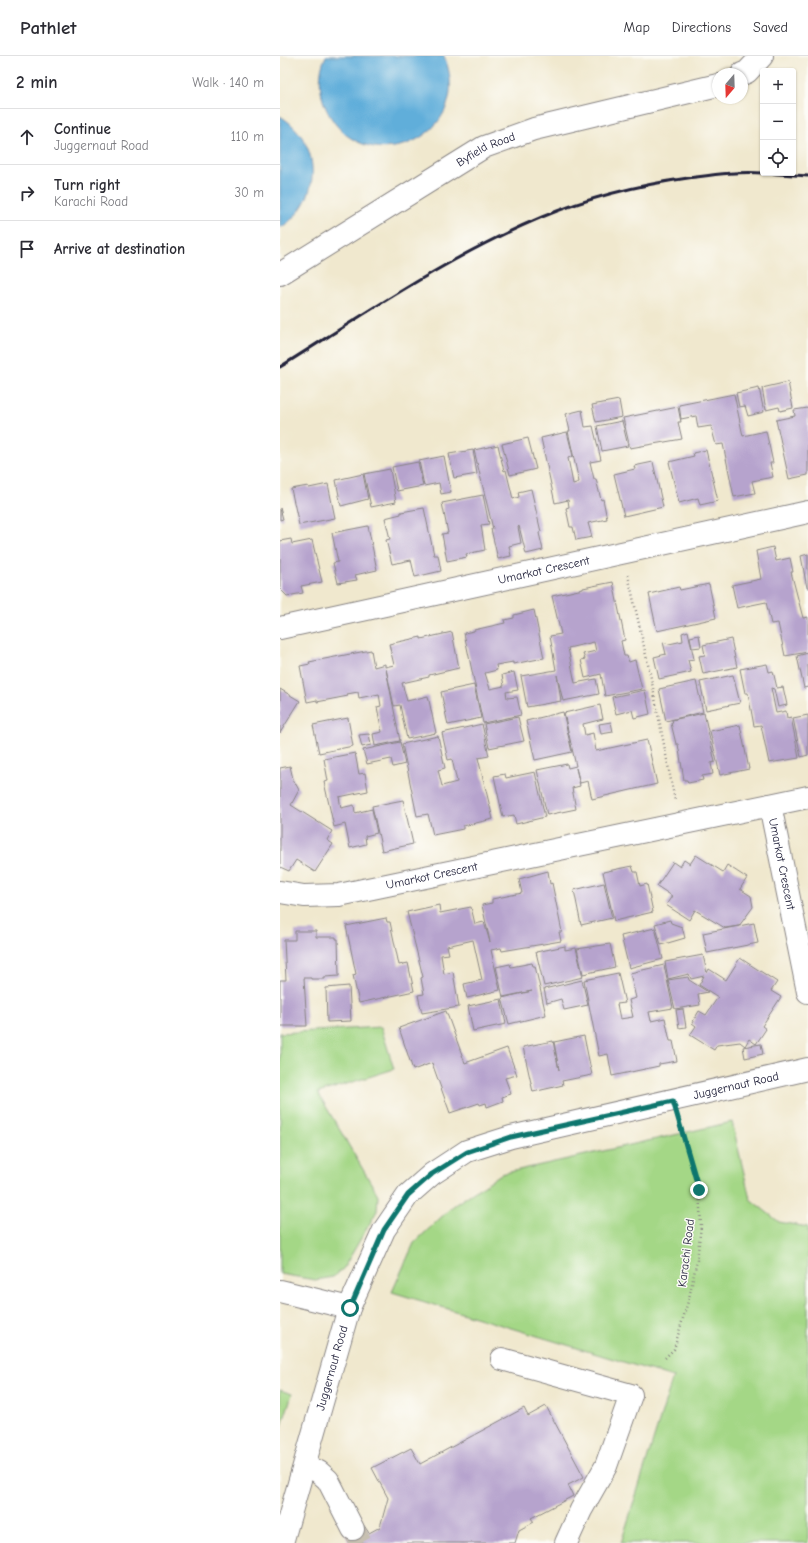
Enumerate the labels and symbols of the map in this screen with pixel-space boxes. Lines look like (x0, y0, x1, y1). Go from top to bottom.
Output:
north arrow (712, 68, 748, 104)
street label: Byfield Road (454, 129, 517, 169)
street label: Umarkot Crescent (497, 553, 591, 587)
street label: Umarkot Crescent (766, 817, 798, 911)
street label: Umarkot Crescent (385, 859, 479, 892)
street label: Juggernaut Road (692, 1069, 780, 1102)
route end (690, 1181, 708, 1199)
street label: Karachi Road (675, 1218, 697, 1288)
route start (341, 1299, 359, 1317)
street label: Juggernaut Road (313, 1324, 351, 1412)

